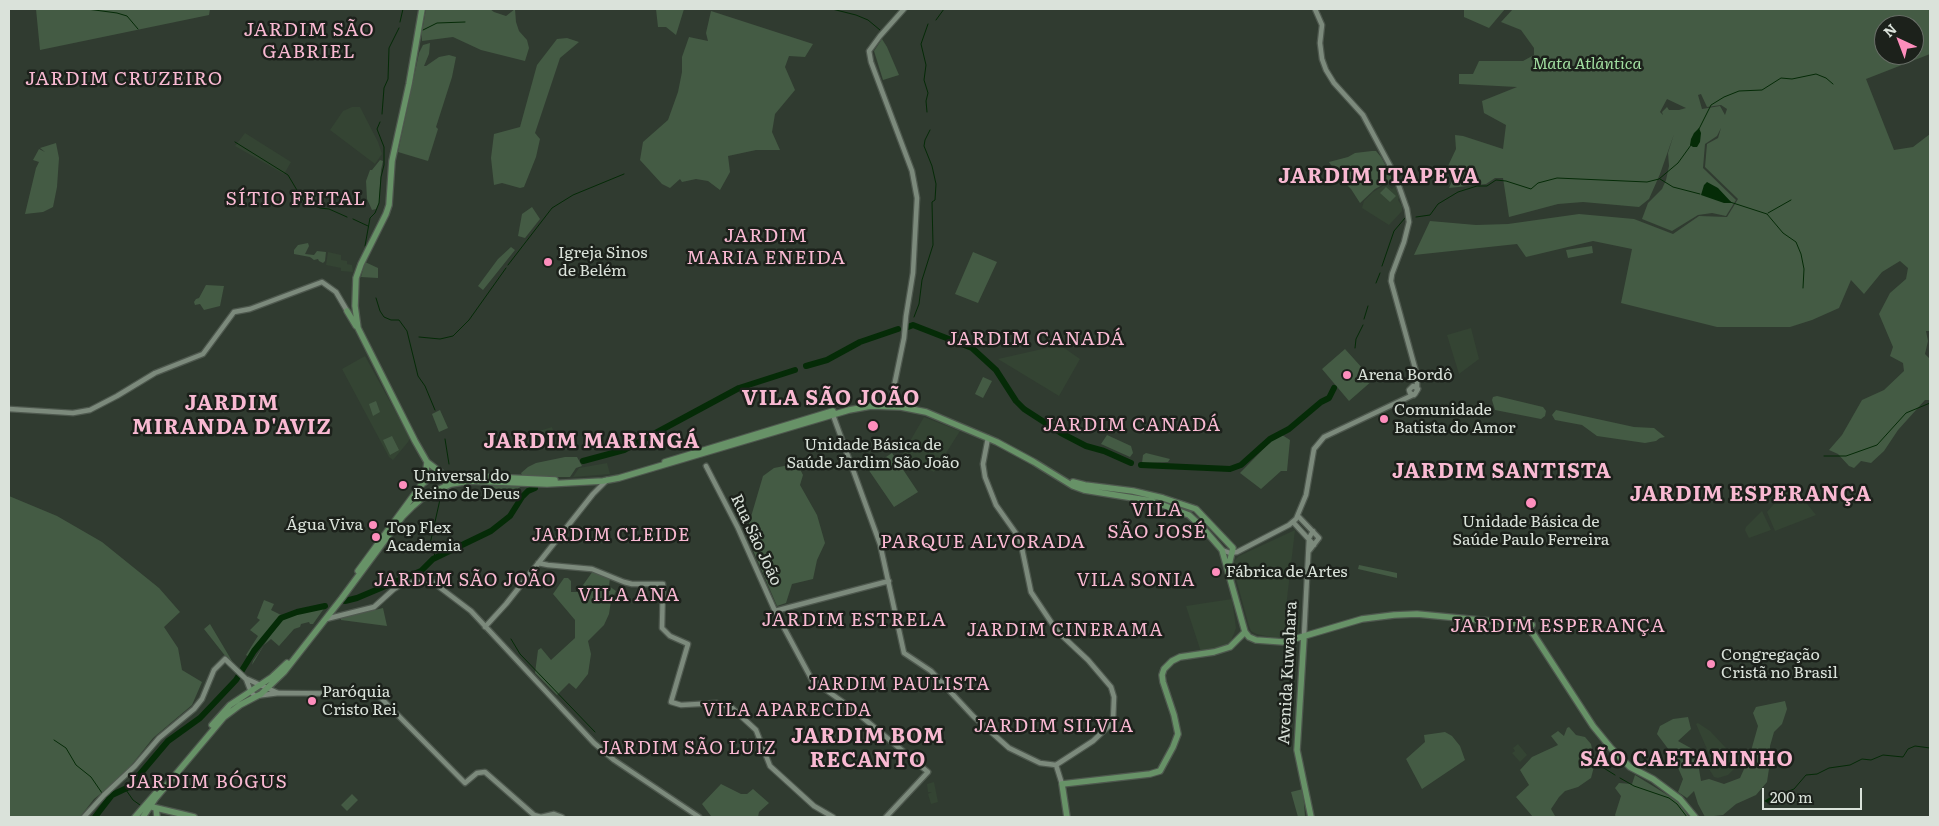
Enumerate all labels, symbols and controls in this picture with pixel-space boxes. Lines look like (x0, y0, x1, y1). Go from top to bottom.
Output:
north arrow (1874, 15, 1924, 65)
text: N (1878, 18, 1901, 41)
district label: JARDIM SÃO GABRIEL (242, 19, 376, 63)
park label: Mata Atlântica (1532, 54, 1642, 74)
district label: JARDIM CRUZEIRO (23, 68, 225, 90)
district label: JARDIM ITAPEVA (1276, 164, 1482, 190)
district label: SÍTIO FEITAL (224, 188, 368, 210)
district label: JARDIM MARIA ENEIDA (685, 225, 847, 269)
place label: Igreja Sinos de Belém (558, 243, 647, 281)
marker: Igreja Sinos de Belém (542, 256, 554, 268)
district label: JARDIM CANADÁ (945, 328, 1127, 350)
place label: Arena Bordô (1357, 365, 1453, 385)
marker: Arena Bordô (1341, 369, 1353, 381)
district label: VILA SÃO JOÃO (740, 386, 922, 412)
district label: JARDIM MIRANDA D'AVIZ (130, 391, 334, 441)
place label: Comunidade Batista do Amor (1394, 400, 1516, 438)
marker: Comunidade Batista do Amor (1378, 413, 1390, 425)
district label: JARDIM CANADÁ (1041, 414, 1223, 436)
marker: Unidade Básica de Saúde Jardim São João (866, 419, 880, 433)
district label: JARDIM MARINGÁ (482, 429, 702, 455)
place label: Unidade Básica de Saúde Jardim São João (787, 435, 959, 473)
district label: JARDIM SANTISTA (1390, 459, 1614, 485)
place label: Universal do Reino de Deus (413, 466, 520, 504)
marker: Universal do Reino de Deus (397, 479, 409, 491)
district label: JARDIM ESPERANÇA (1628, 482, 1874, 508)
street label: Rua São João (726, 491, 786, 589)
marker: Unidade Básica de Saúde Paulo Ferreira (1524, 496, 1538, 510)
district label: VILA SÃO JOSÉ (1106, 499, 1208, 543)
place label: Unidade Básica de Saúde Paulo Ferreira (1453, 512, 1609, 550)
place label: Água Viva (286, 515, 363, 535)
place label: Top Flex Academia (386, 518, 461, 556)
marker: Água Viva (367, 519, 379, 531)
district label: JARDIM CLEIDE (530, 525, 692, 547)
marker: Top Flex Academia (370, 531, 382, 543)
district label: PARQUE ALVORADA (878, 531, 1088, 553)
place label: Fábrica de Artes (1226, 562, 1347, 582)
marker: Fábrica de Artes (1210, 566, 1222, 578)
district label: JARDIM SÃO JOÃO (372, 570, 558, 592)
district label: VILA SONIA (1075, 570, 1197, 592)
district label: VILA ANA (577, 584, 681, 606)
street label: Avenida Kuwahara (1275, 601, 1301, 745)
district label: JARDIM ESTRELA (760, 609, 948, 631)
district label: JARDIM ESPERANÇA (1448, 615, 1668, 637)
district label: JARDIM CINERAMA (965, 620, 1165, 642)
place label: Congregação Cristã no Brasil (1721, 645, 1838, 683)
marker: Congregação Cristã no Brasil (1705, 658, 1717, 670)
district label: JARDIM PAULISTA (806, 674, 992, 696)
place label: Paróquia Cristo Rei (322, 682, 397, 720)
marker: Paróquia Cristo Rei (306, 695, 318, 707)
district label: VILA APARECIDA (700, 700, 874, 722)
district label: JARDIM SILVIA (972, 715, 1136, 737)
district label: JARDIM BOM RECANTO (790, 724, 946, 774)
district label: JARDIM SÃO LUIZ (597, 738, 779, 760)
district label: SÃO CAETANINHO (1578, 747, 1796, 773)
district label: JARDIM BÓGUS (125, 771, 289, 793)
scale bar (1764, 778, 1864, 810)
text: 200 m (1770, 785, 1813, 808)

